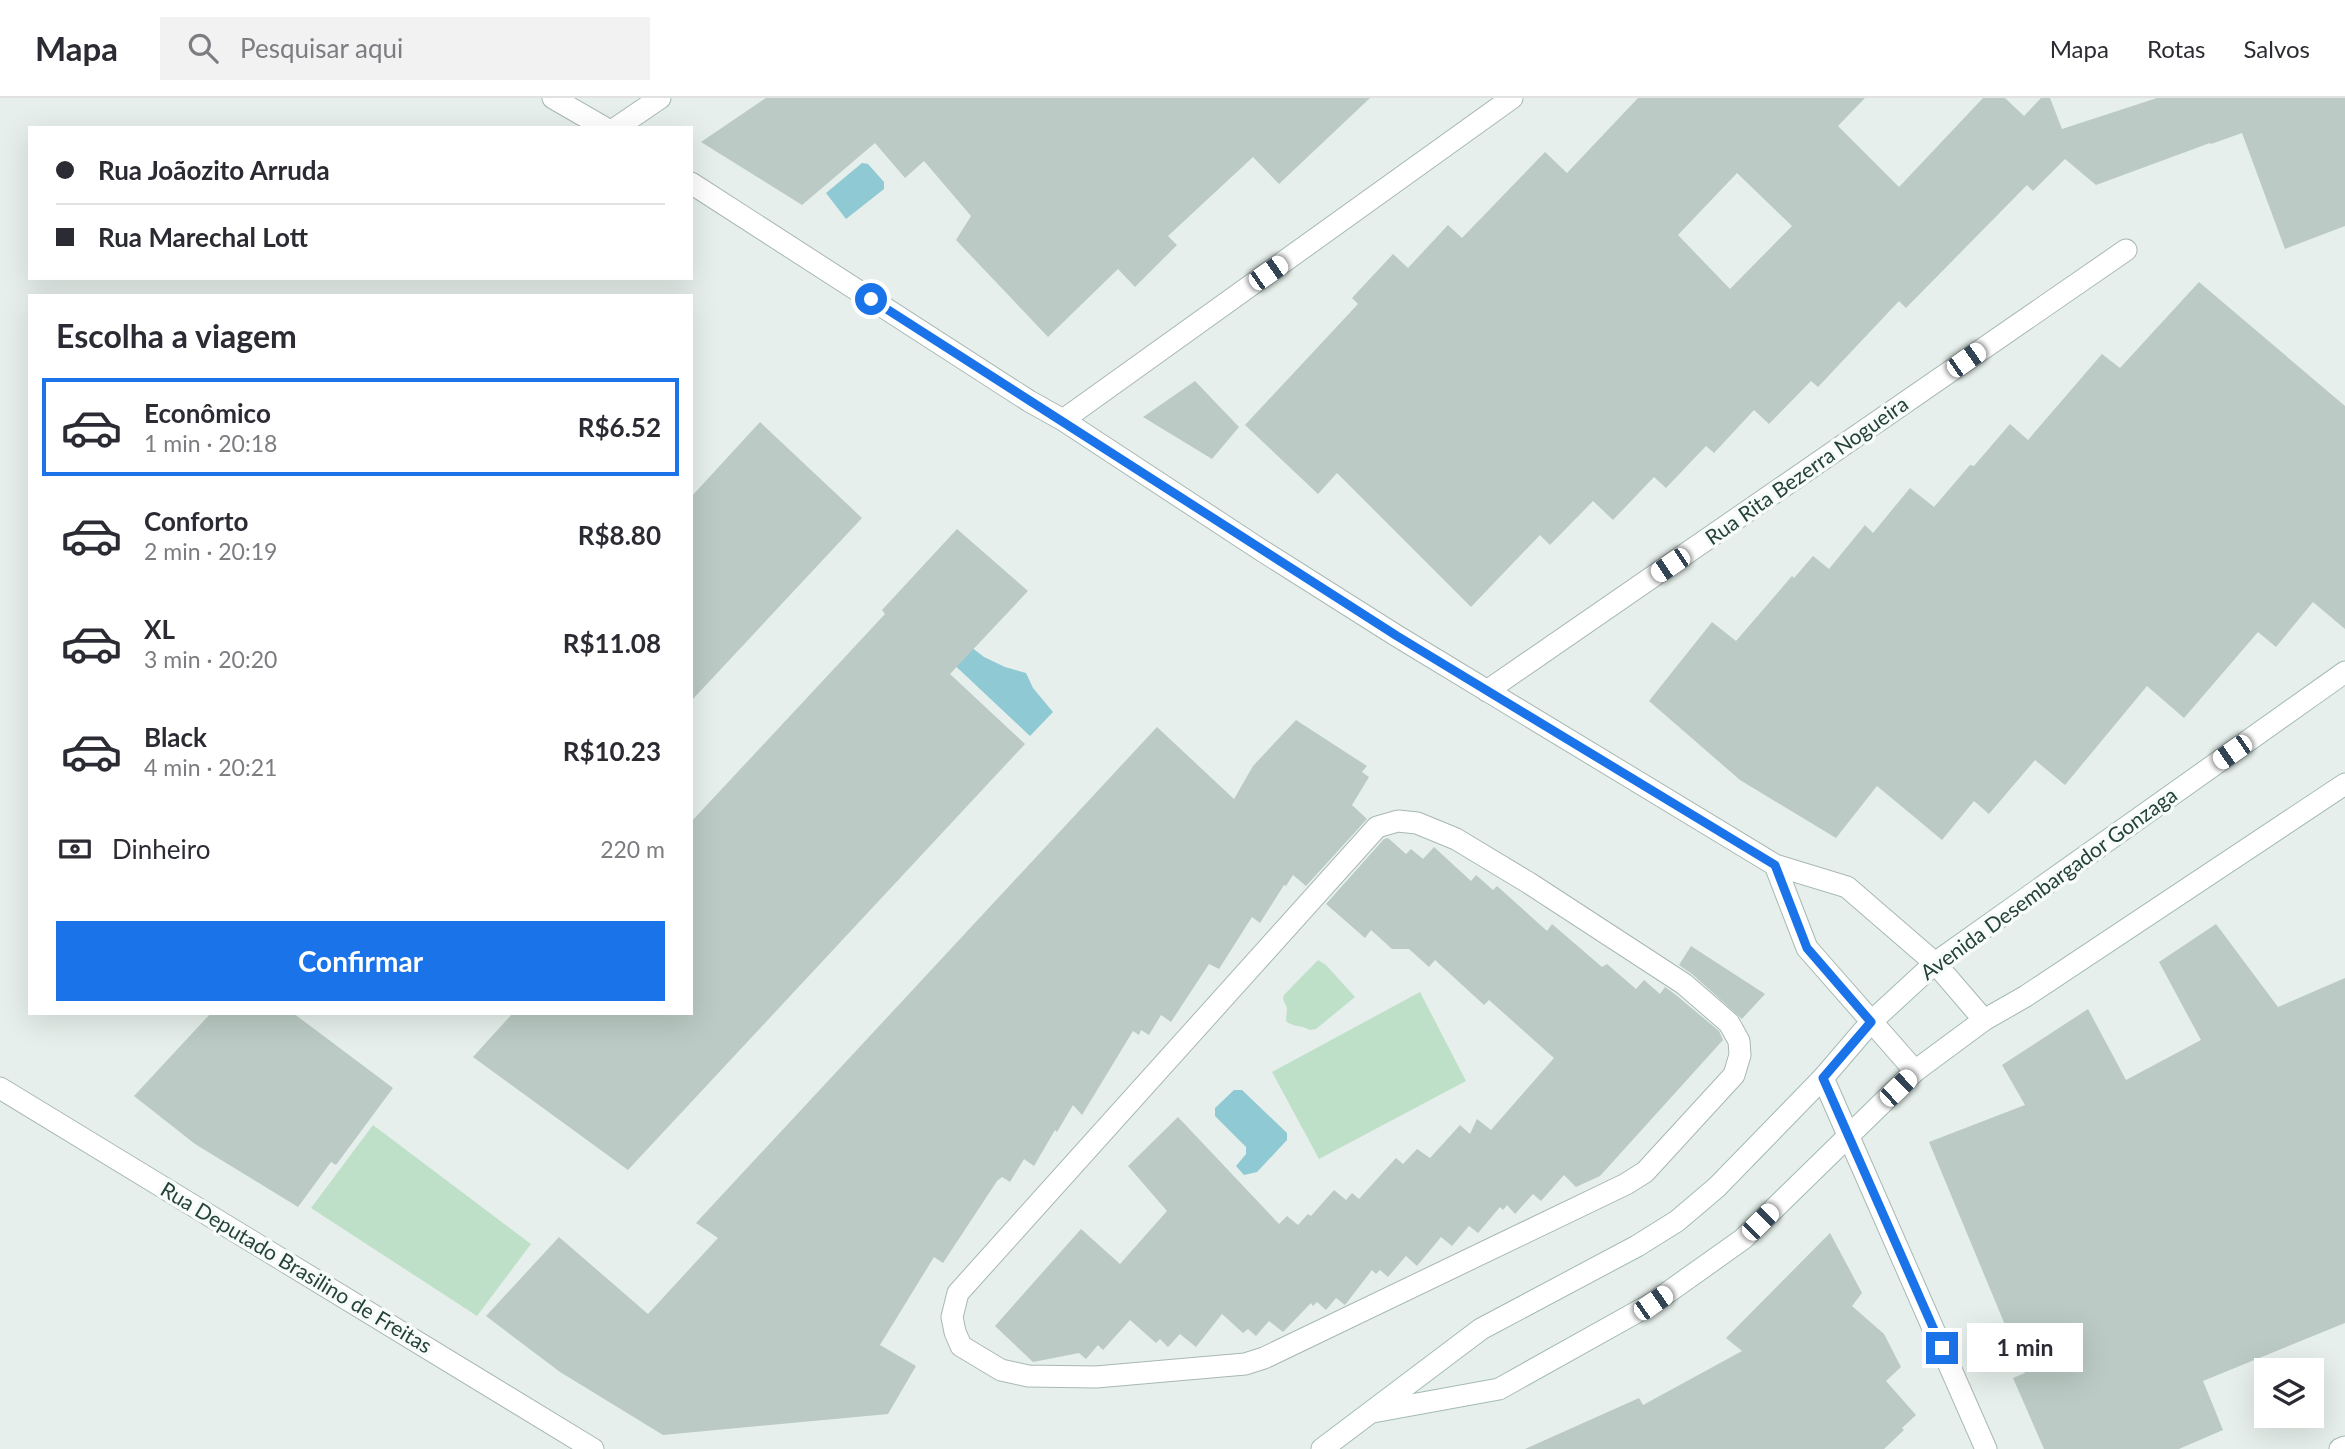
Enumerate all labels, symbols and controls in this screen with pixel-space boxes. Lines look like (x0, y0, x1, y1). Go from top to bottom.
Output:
search box (160, 17, 650, 80)
text: Mapa (35, 28, 118, 68)
icon: search (184, 29, 222, 67)
text: Pesquisar aqui (240, 32, 403, 64)
text: Mapa (2050, 34, 2109, 63)
text: Rotas (2147, 34, 2206, 63)
text: Salvos (2244, 34, 2310, 63)
text: Rua Joãozito Arruda (98, 154, 330, 186)
text: Rua Marechal Lott (98, 221, 308, 253)
car (1245, 252, 1292, 294)
route start (855, 283, 887, 315)
text: Escolha a viagem (56, 316, 297, 355)
car (1943, 339, 1990, 381)
street label: Rua Rita Bezerra Nogueira (1700, 390, 1912, 549)
icon: car (60, 396, 123, 459)
text: Econômico (144, 397, 271, 429)
text: R$6.52 (578, 411, 661, 443)
text: 1 min · 20:18 (144, 429, 277, 457)
icon: car (60, 504, 123, 567)
text: Conforto (144, 505, 248, 537)
text: R$8.80 (578, 519, 661, 551)
text: 2 min · 20:19 (144, 537, 277, 565)
car (1647, 545, 1694, 585)
icon: car (60, 612, 123, 675)
text: XL (144, 613, 175, 645)
text: R$11.08 (563, 627, 661, 659)
text: 3 min · 20:20 (144, 645, 277, 673)
icon: car (60, 720, 123, 783)
text: Black (144, 721, 207, 753)
car (2209, 731, 2256, 773)
text: R$10.23 (563, 735, 661, 767)
text: 4 min · 20:21 (144, 753, 277, 781)
street label: Avenida Desembargador Gonzaga (1915, 781, 2181, 984)
icon: cash (56, 830, 94, 868)
text: Dinheiro (112, 833, 210, 865)
text: 220 m (600, 835, 665, 863)
button: Confirmar (56, 921, 665, 1001)
car (1876, 1066, 1921, 1110)
street label: Rua Deputado Brasilino de Freitas (157, 1176, 437, 1358)
car (1738, 1200, 1783, 1244)
car (1630, 1282, 1677, 1324)
callout: 1 min (1966, 1324, 2082, 1372)
route end (1926, 1332, 1958, 1364)
text: 1 min (1996, 1333, 2054, 1361)
map controls (2254, 1358, 2324, 1428)
button: layers (2254, 1358, 2324, 1428)

